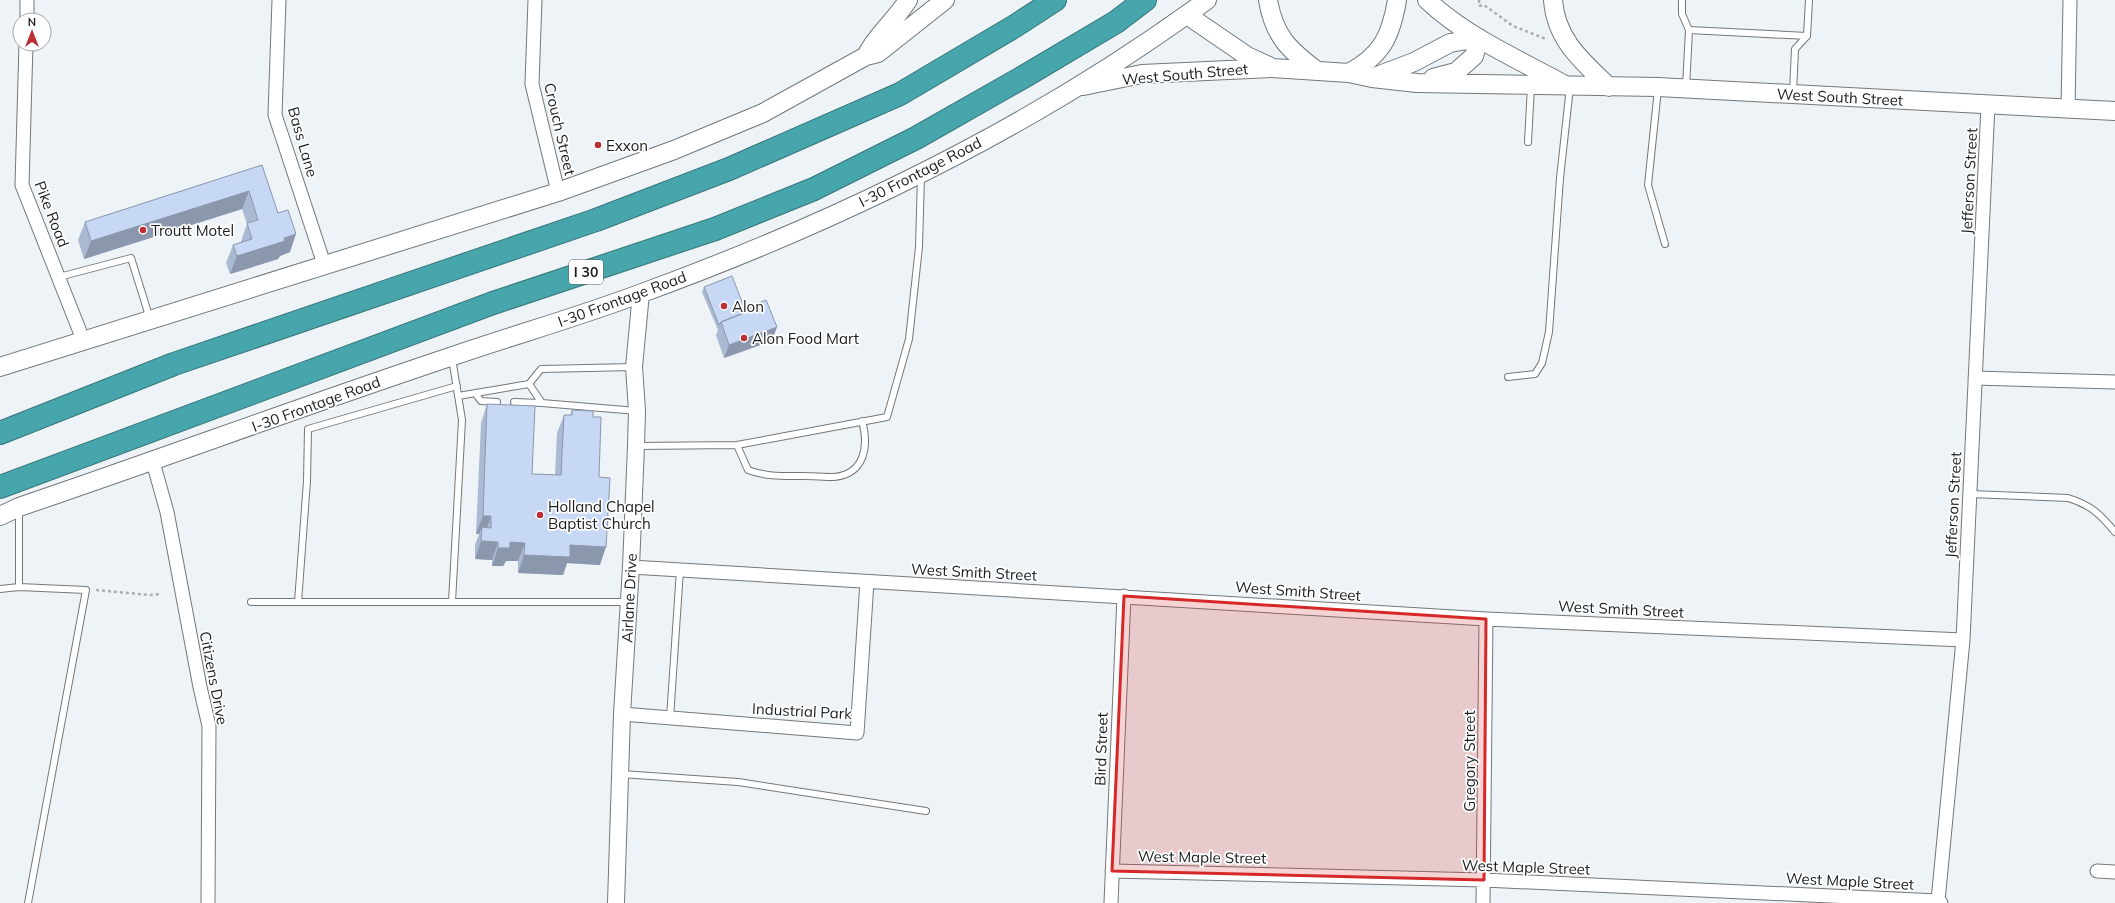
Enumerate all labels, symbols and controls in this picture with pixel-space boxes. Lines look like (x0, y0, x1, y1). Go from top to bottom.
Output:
north arrow (12, 12, 52, 52)
text: N (28, 15, 36, 29)
street label: West South Street (1121, 59, 1249, 89)
street label: Crouch Street (540, 81, 580, 177)
street label: West South Street (1776, 84, 1904, 110)
street label: Bass Lane (284, 105, 322, 179)
street label: Jefferson Street (1957, 127, 1981, 235)
street label: I-30 Frontage Road (855, 133, 985, 211)
place label: Exxon (606, 136, 648, 155)
marker: Exxon (593, 140, 603, 150)
street label: Pike Road (31, 178, 73, 250)
place label: Troutt Motel (151, 221, 234, 240)
marker: Troutt Motel (138, 225, 148, 235)
road number: I 30 (569, 260, 603, 284)
street label: I-30 Frontage Road (555, 267, 689, 331)
place label: Alon (732, 297, 764, 316)
marker: Alon (719, 301, 729, 311)
place label: Alon Food Mart (752, 329, 859, 348)
marker: Alon Food Mart (739, 333, 749, 343)
street label: I-30 Frontage Road (249, 372, 383, 436)
street label: Jefferson Street (1941, 451, 1965, 559)
place label: Holland Chapel Baptist Church (548, 497, 655, 533)
marker: Holland Chapel Baptist Church (535, 510, 545, 520)
street label: Airlane Drive (617, 553, 641, 643)
street label: West Smith Street (911, 559, 1037, 585)
street label: West Smith Street (1234, 577, 1362, 605)
street label: West Smith Street (1558, 596, 1684, 622)
street label: Citizens Drive (196, 630, 232, 726)
street label: Industrial Park (752, 699, 853, 723)
street label: Gregory Street (1460, 710, 1479, 812)
street label: Bird Street (1090, 712, 1112, 786)
street label: West Maple Street (1138, 846, 1266, 868)
street label: West Maple Street (1461, 855, 1591, 879)
street label: West Maple Street (1785, 868, 1915, 894)

